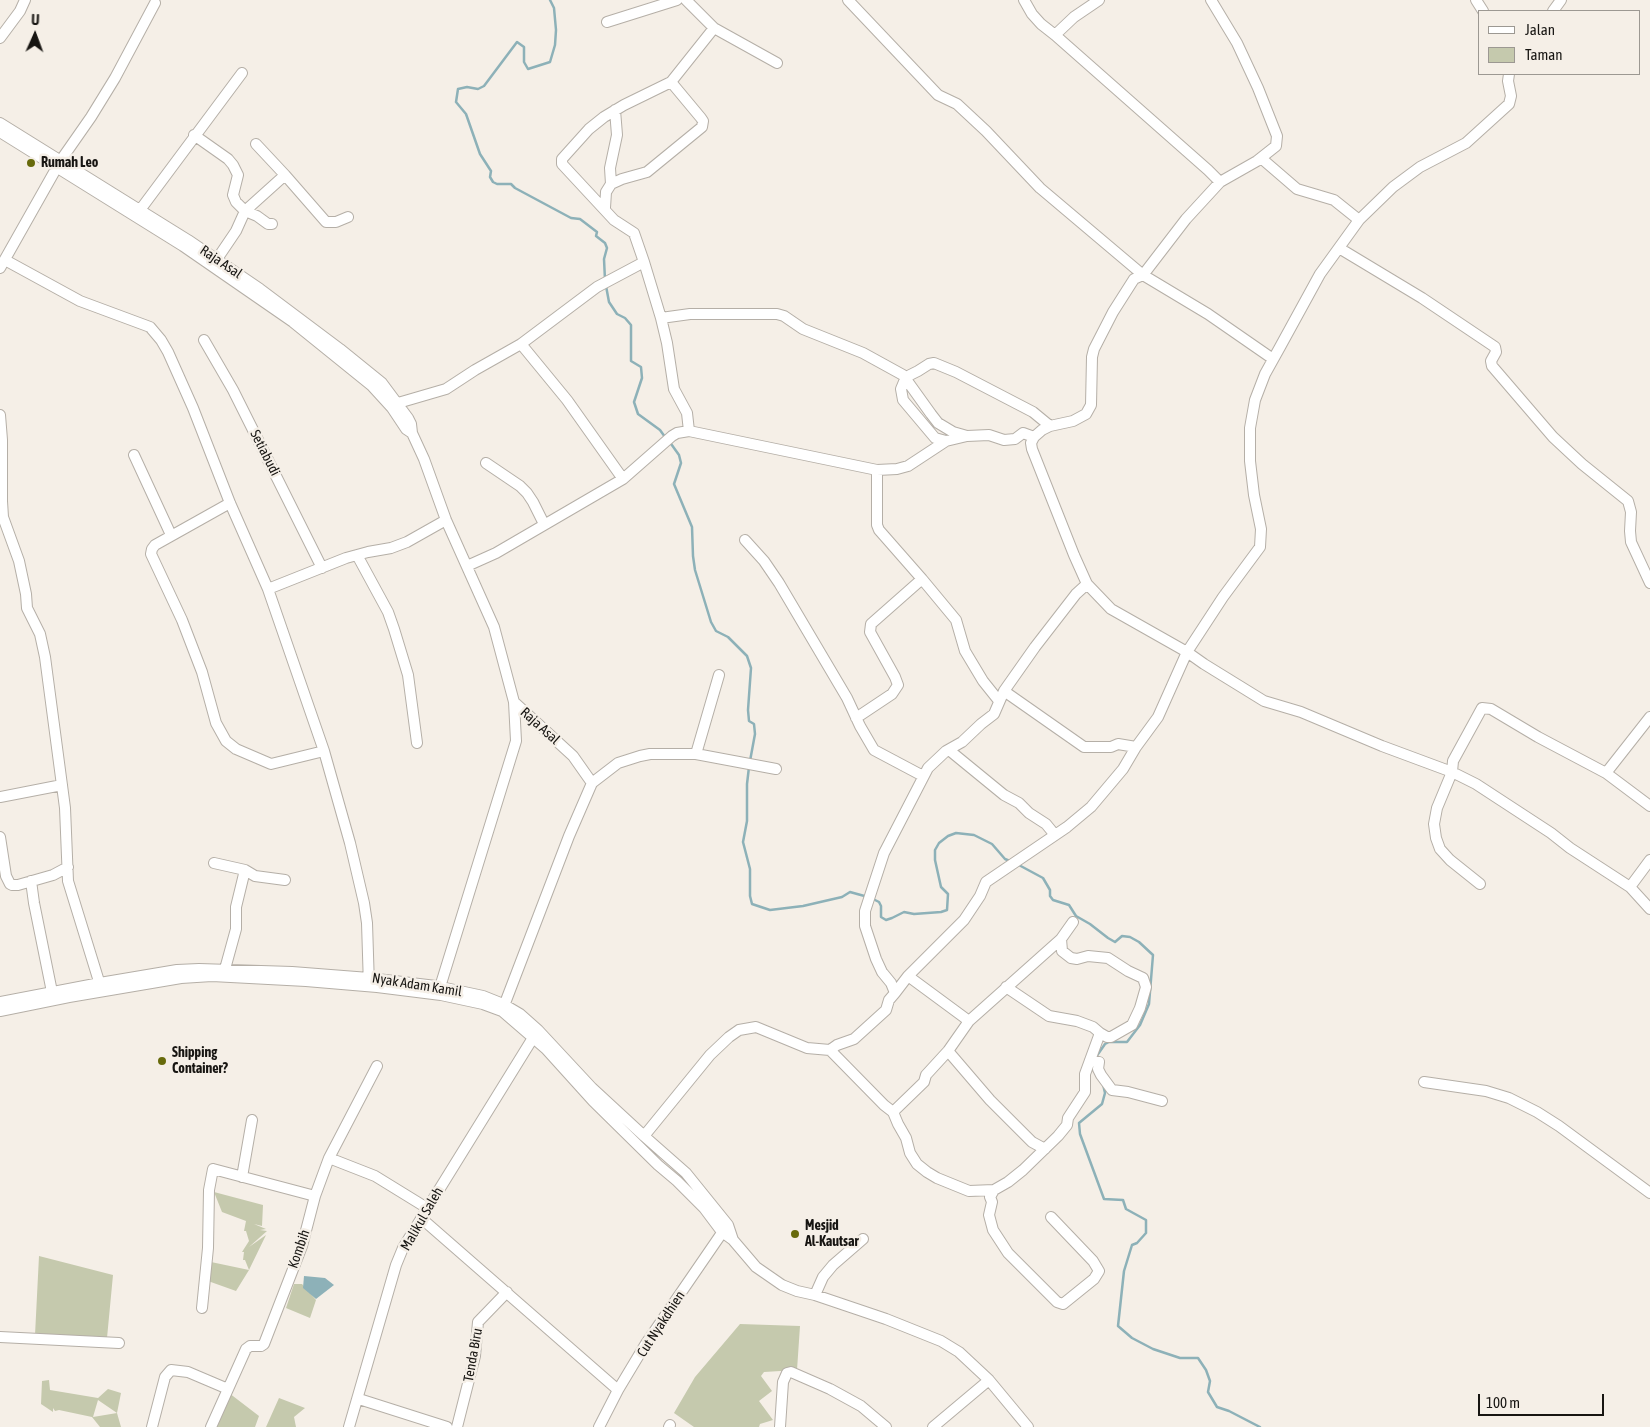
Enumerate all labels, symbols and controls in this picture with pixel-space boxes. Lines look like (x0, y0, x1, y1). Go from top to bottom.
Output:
north arrow (10, 10, 60, 60)
legend (1478, 10, 1640, 75)
text: U (31, 12, 40, 28)
text: Jalan (1525, 21, 1555, 38)
text: Taman (1525, 46, 1563, 63)
place label: Rumah Leo (41, 155, 98, 171)
marker: Rumah Leo (25, 157, 37, 169)
street label: Raja Asal (197, 242, 245, 282)
street label: Setiabudi (246, 427, 284, 479)
street label: Raja Asal (517, 704, 563, 748)
street label: Nyak Adam Kamil (371, 970, 463, 1000)
place label: Shipping Container? (172, 1045, 228, 1078)
marker: Shipping Container? (156, 1055, 168, 1067)
street label: Malikul Saleh (397, 1184, 447, 1254)
place label: Mesjid Al-Kautsar (805, 1218, 859, 1250)
street label: Kombih (285, 1227, 313, 1271)
marker: Mesjid Al-Kautsar (789, 1228, 801, 1240)
street label: Cut Nyakdhien (634, 1288, 688, 1360)
street label: Tenda Biru (460, 1327, 486, 1383)
scale bar (1480, 1384, 1606, 1416)
text: 100 m (1486, 1394, 1520, 1411)

